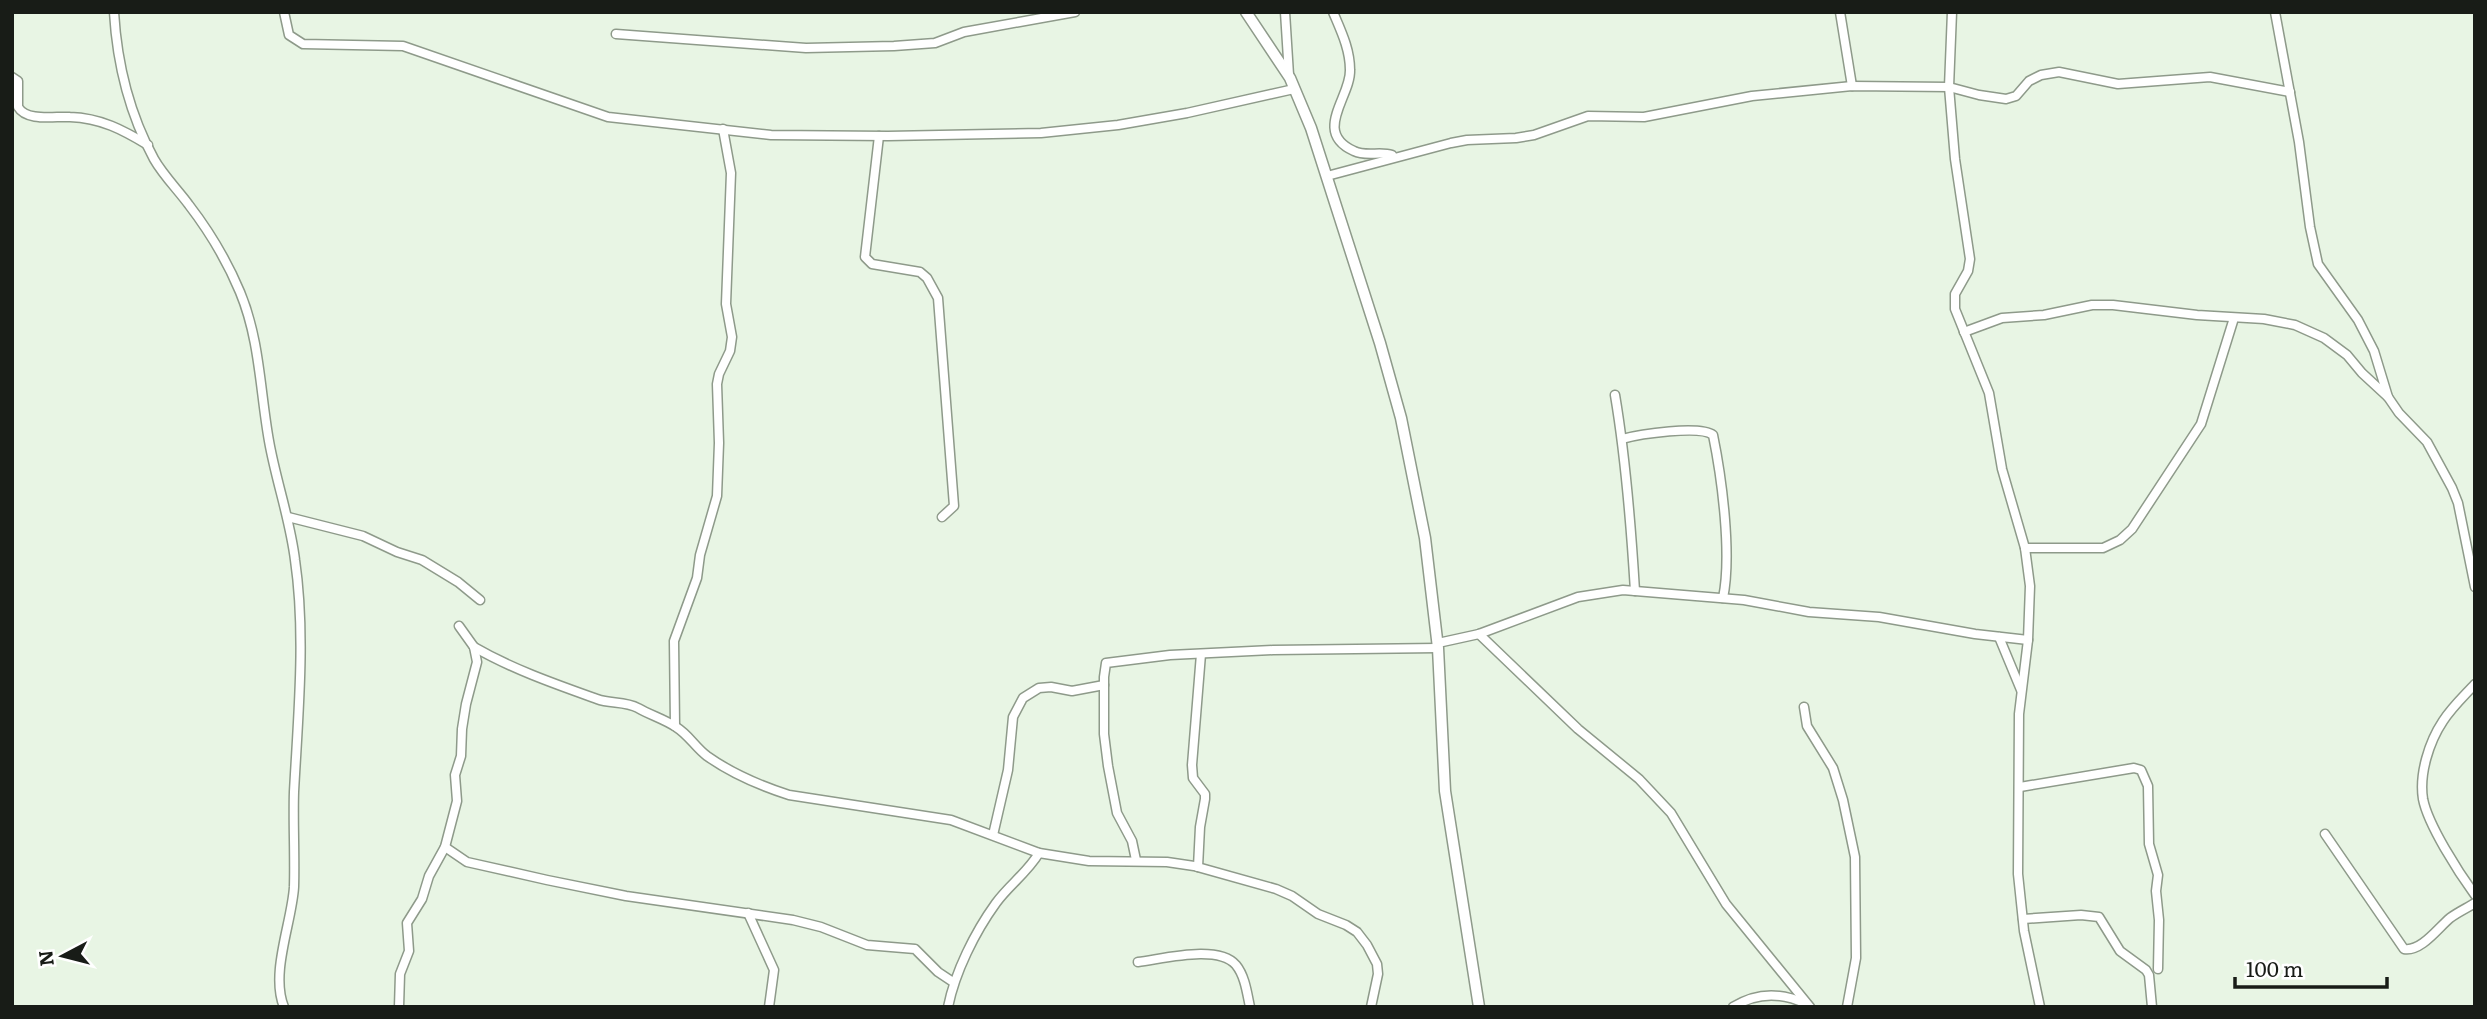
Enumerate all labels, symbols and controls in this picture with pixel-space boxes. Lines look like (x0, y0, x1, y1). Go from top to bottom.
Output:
north arrow (28, 921, 98, 991)
scale bar (2235, 946, 2387, 990)
text: N (30, 949, 60, 968)
text: 100 m (2246, 952, 2303, 983)

